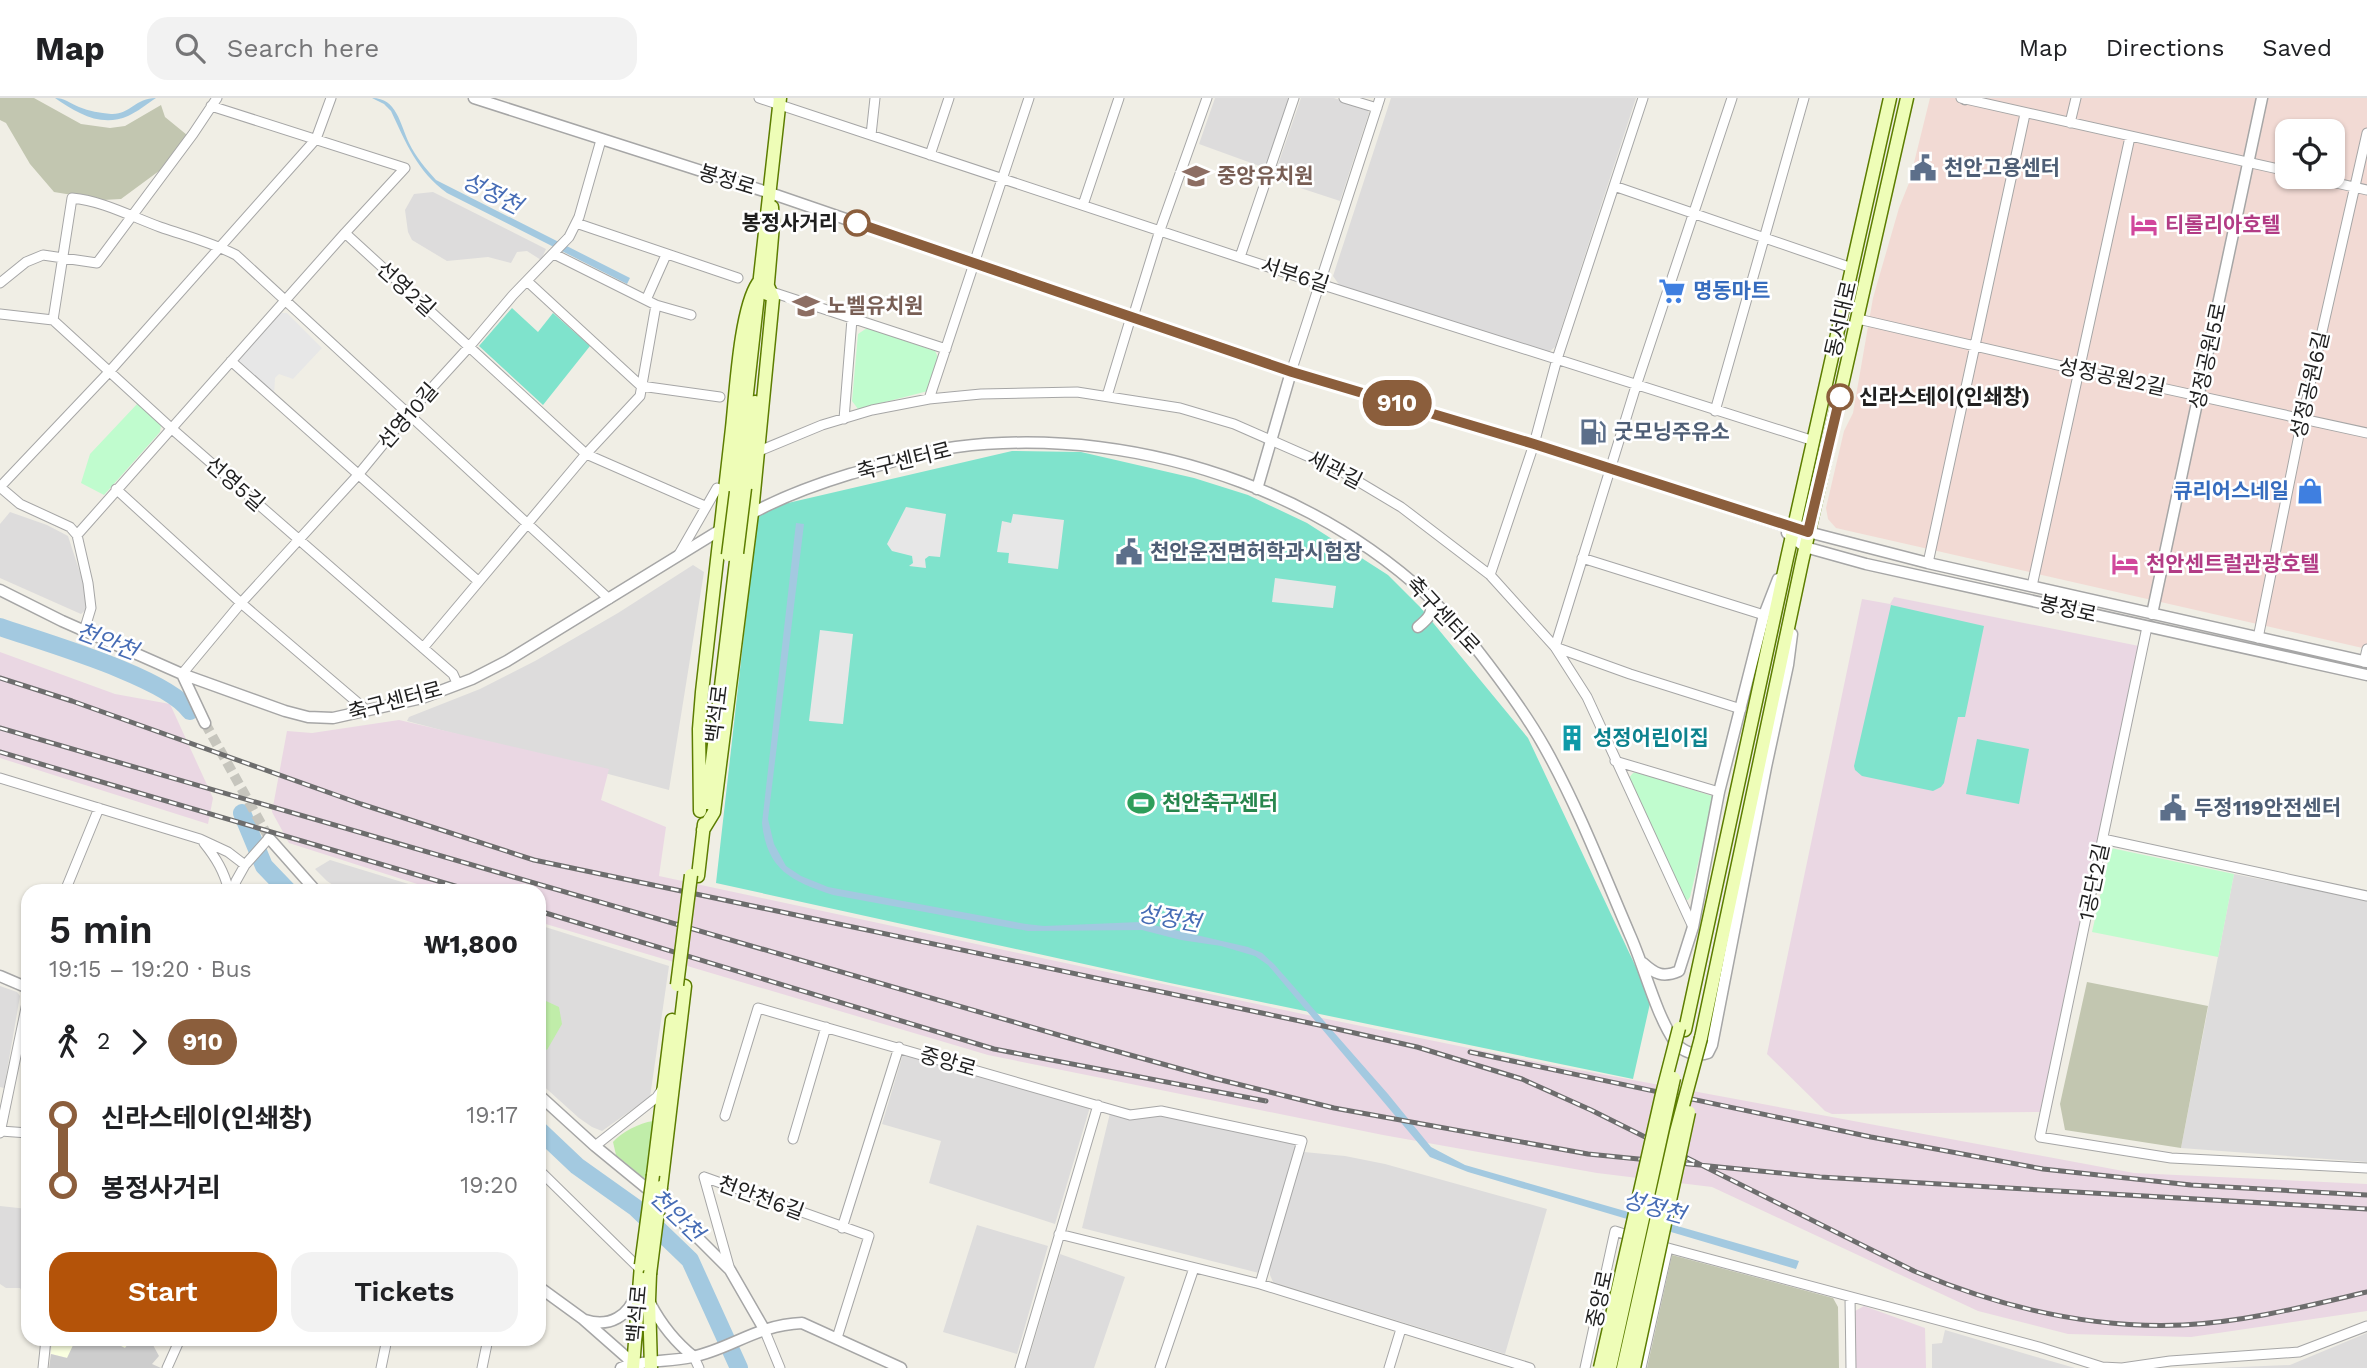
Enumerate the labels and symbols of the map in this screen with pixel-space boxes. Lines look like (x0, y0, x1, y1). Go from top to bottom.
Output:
public building icon: 천안고용센터 (1908, 153, 1938, 183)
place label: 천안고용센터 (1944, 155, 2060, 180)
street label: 봉정로 (696, 159, 759, 200)
school or university icon: 중앙유치원 (1181, 161, 1211, 191)
place label: 중앙유치원 (1217, 163, 1314, 188)
water label: 성정천 (457, 167, 529, 221)
place label: 봉정사거리 (741, 210, 838, 235)
marker: 봉정사거리 (844, 210, 870, 236)
hotel icon: 티롤리아호텔 (2129, 210, 2159, 240)
place label: 티롤리아호텔 (2165, 212, 2281, 237)
street label: 서부6길 (1258, 252, 1333, 297)
street label: 선영2길 (372, 256, 441, 321)
supermarket icon: 명동마트 (1657, 276, 1687, 306)
place label: 명동마트 (1693, 278, 1770, 303)
street label: 동서대로 (1820, 278, 1861, 359)
school or university icon: 노벨유치원 (791, 291, 821, 321)
place label: 노벨유치원 (827, 293, 924, 318)
street label: 성정공원5로 (2184, 300, 2231, 412)
street label: 성정공원6길 (2285, 329, 2334, 441)
street label: 성정공원2길 (2056, 353, 2168, 400)
street label: 선영10길 (372, 378, 443, 454)
line badge: 910 (1357, 380, 1437, 426)
marker: 신라스테이(인쇄창) (1827, 384, 1853, 410)
place label: 신라스테이(인쇄창) (1859, 384, 2030, 409)
fuel station icon: 굿모닝주유소 (1578, 417, 1608, 447)
place label: 굿모닝주유소 (1614, 419, 1730, 444)
street label: 축구센터로 (854, 437, 954, 484)
street label: 세관길 (1304, 445, 1367, 494)
street label: 선영5길 (201, 451, 270, 516)
shop icon: 큐리어스네일 (2295, 476, 2325, 506)
place label: 큐리어스네일 (2173, 478, 2289, 503)
public building icon: 천안운전면허학과시험장 (1114, 537, 1144, 567)
place label: 천안운전면허학과시험장 (1150, 539, 1363, 564)
hotel icon: 천안센트럴관광호텔 (2110, 549, 2140, 579)
place label: 천안센트럴관광호텔 (2146, 551, 2320, 576)
street label: 축구센터로 (1401, 571, 1485, 659)
street label: 봉정로 (2037, 590, 2099, 627)
water label: 천안천 (72, 617, 144, 666)
street label: 축구센터로 (345, 676, 445, 725)
street label: 백석로 (701, 684, 732, 744)
building icon: 성정어린이집 (1557, 723, 1587, 753)
place label: 성정어린이집 (1593, 725, 1709, 750)
sports icon: 천안축구센터 (1126, 788, 1156, 818)
place label: 천안축구센터 (1162, 790, 1278, 815)
public building icon: 두정119안전센터 (2158, 793, 2188, 823)
place label: 두정119안전센터 (2194, 795, 2341, 820)
street label: 1공단2길 (2073, 841, 2114, 923)
water label: 성정천 (1135, 900, 1205, 938)
street label: 중앙로 (917, 1042, 979, 1082)
street label: 천안천6길 (715, 1170, 808, 1225)
water label: 천안천 (644, 1184, 711, 1249)
water label: 성정천 (1620, 1186, 1691, 1230)
street label: 중앙로 (1581, 1268, 1618, 1330)
street label: 백석로 (622, 1284, 651, 1344)

